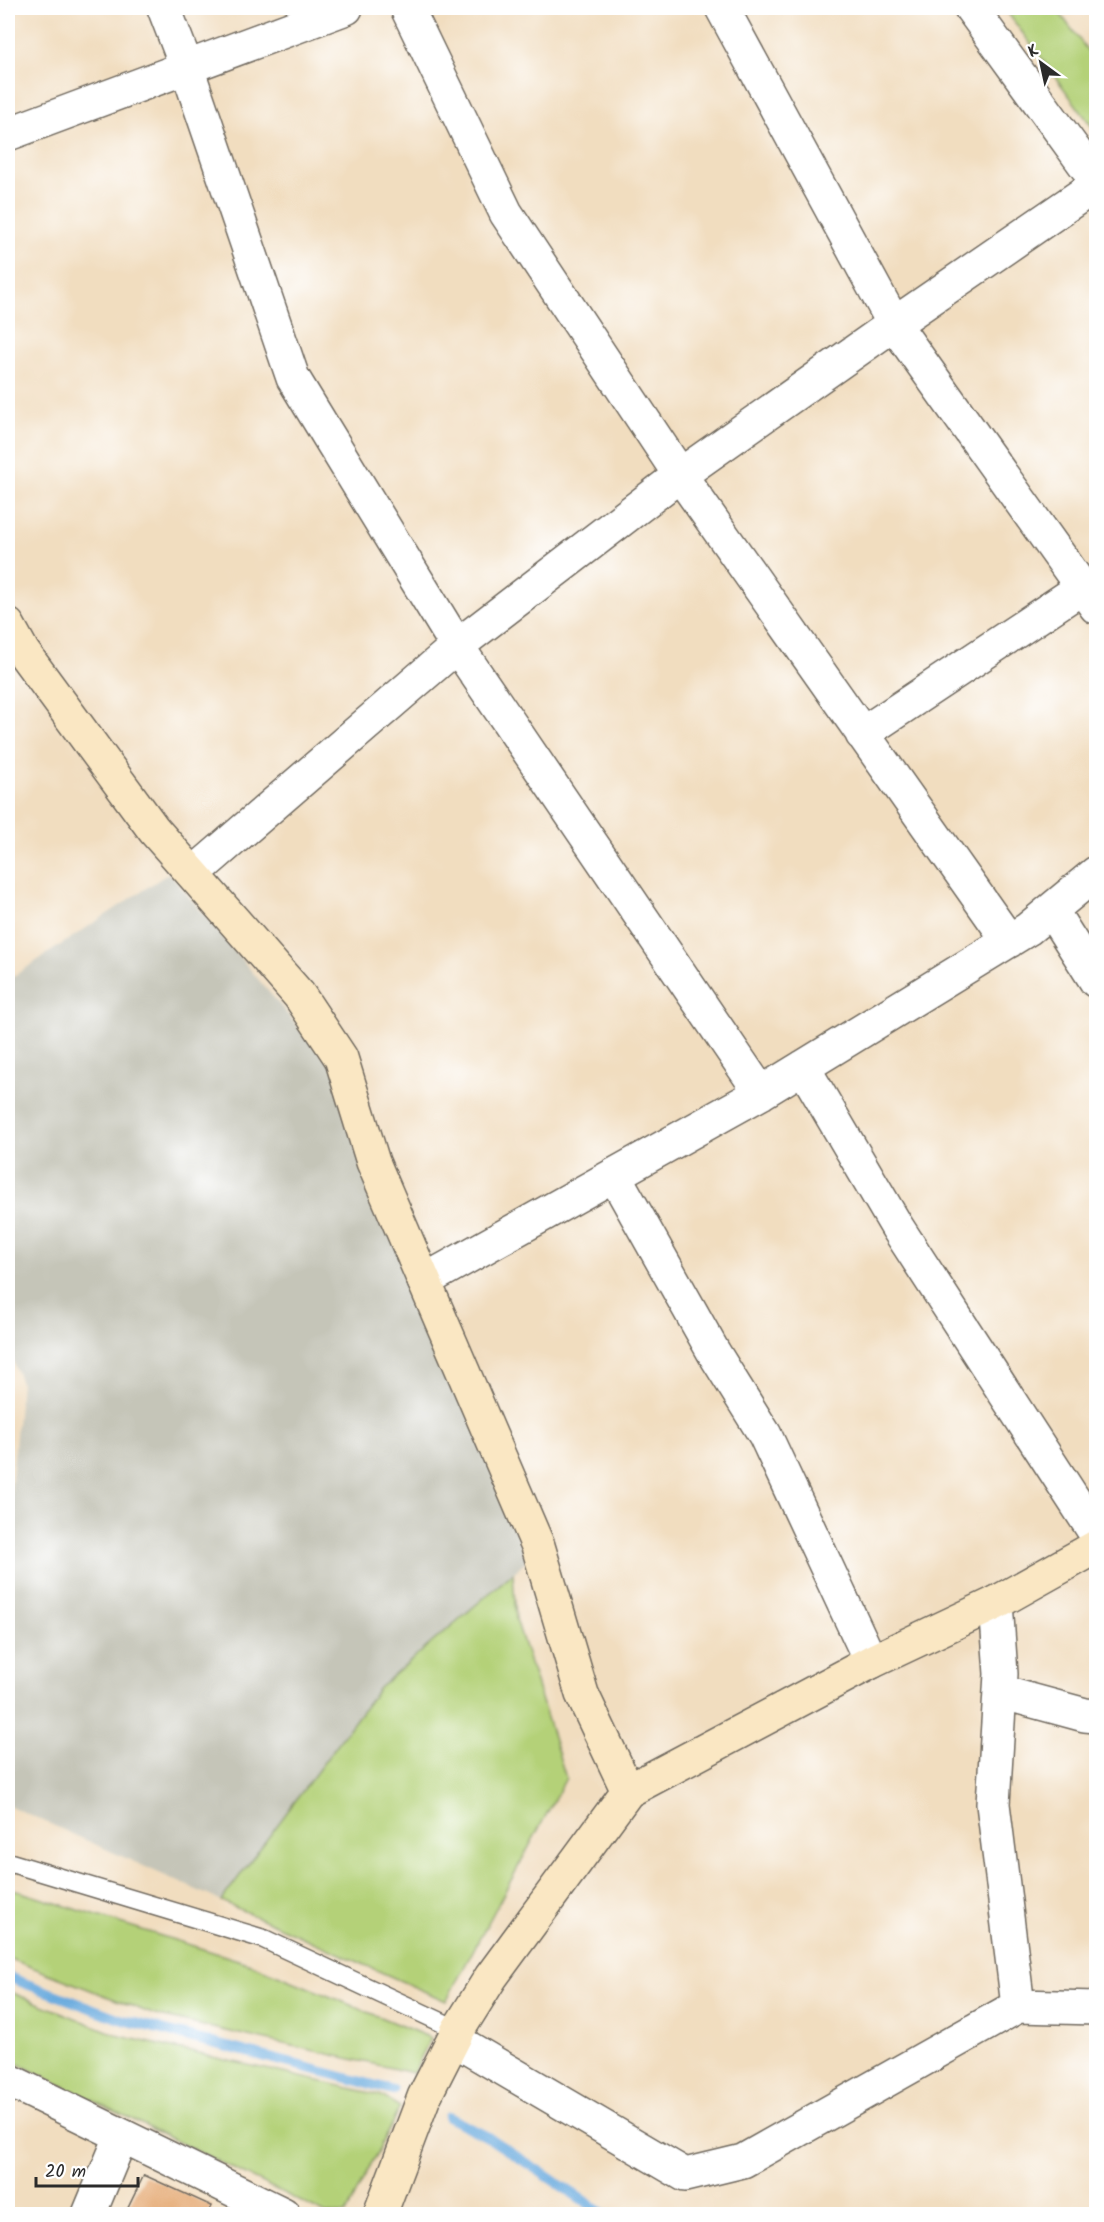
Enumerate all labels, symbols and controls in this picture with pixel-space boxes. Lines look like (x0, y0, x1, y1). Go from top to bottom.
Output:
north arrow (1011, 33, 1071, 93)
text: K (1023, 38, 1045, 65)
scale bar (36, 2150, 138, 2188)
text: 20 m (45, 2158, 86, 2187)

